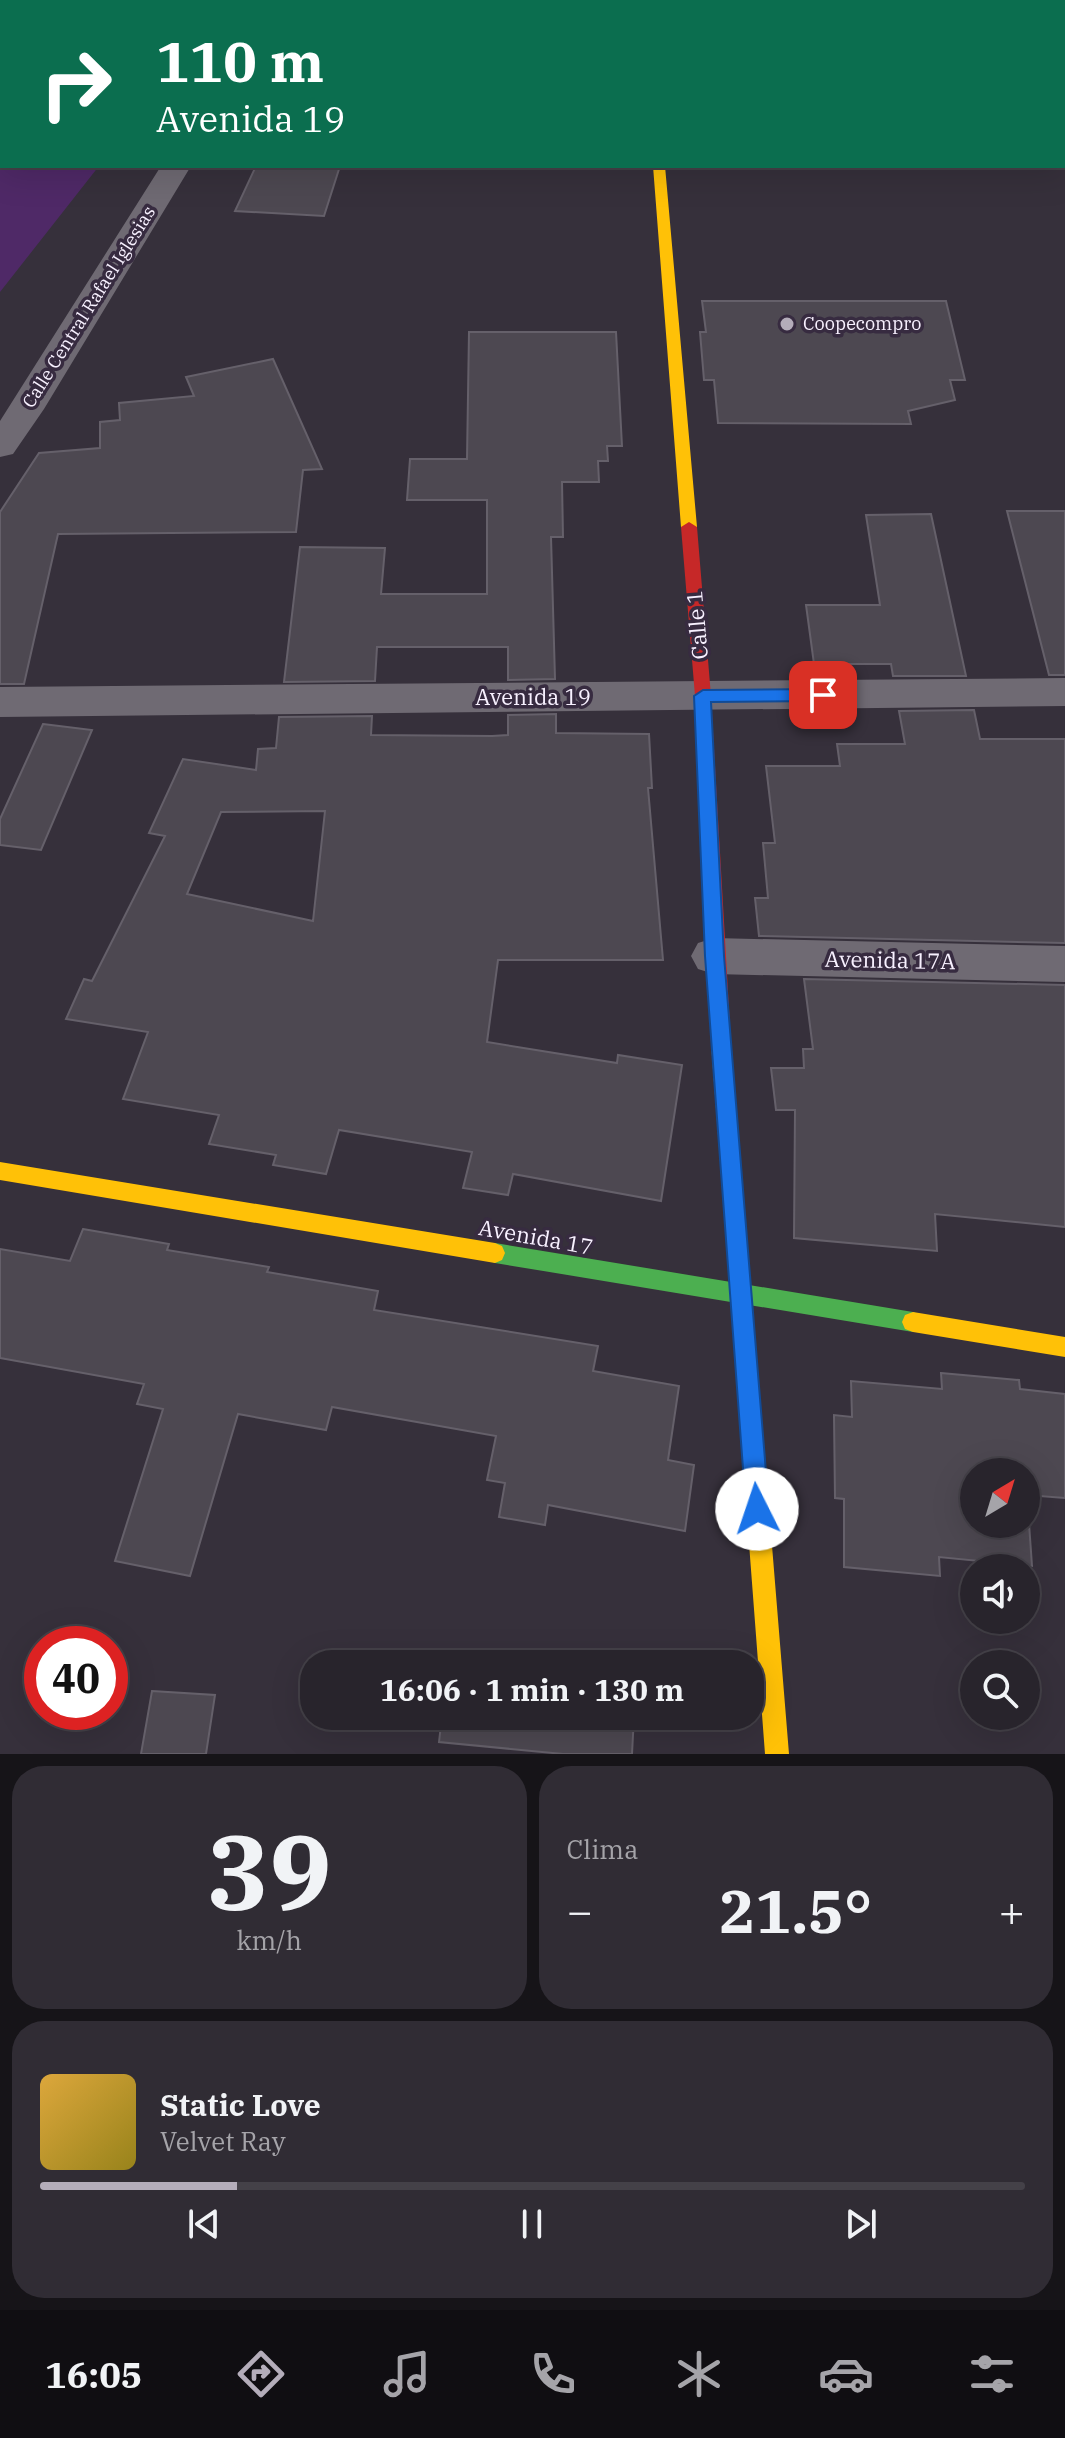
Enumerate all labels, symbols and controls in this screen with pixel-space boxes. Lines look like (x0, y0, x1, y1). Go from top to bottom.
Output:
text: 110 m (156, 25, 324, 97)
icon: right (24, 32, 128, 136)
text: Avenida 19 (156, 95, 345, 142)
street label: Calle Central Rafael Iglesias (17, 202, 160, 412)
place label: Coopecompro (803, 312, 921, 335)
marker: Coopecompro (778, 315, 796, 333)
street label: Calle 1 (679, 589, 714, 661)
pin (789, 661, 857, 729)
icon: arrive (801, 673, 845, 717)
street label: Avenida 19 (475, 682, 591, 711)
street label: Avenida 17A (824, 944, 956, 975)
street label: Avenida 17 (477, 1212, 596, 1261)
north arrow (960, 1458, 1040, 1538)
map controls (960, 1458, 1040, 1730)
position arrow (715, 1467, 799, 1551)
button: sound (960, 1554, 1040, 1634)
speed limit sign: 40 (24, 1626, 128, 1730)
button: search (960, 1650, 1040, 1730)
text: 16:06 · 1 min · 130 m (380, 1670, 684, 1709)
text: 39 (207, 1803, 332, 1939)
text: Clima (567, 1832, 638, 1866)
text: 21.5° (719, 1871, 872, 1950)
text: − (567, 1882, 593, 1939)
text: + (999, 1882, 1025, 1939)
text: km/h (236, 1923, 302, 1957)
text: Static Love (160, 2085, 321, 2124)
text: Velvet Ray (160, 2124, 286, 2158)
icon: previous (182, 2202, 226, 2246)
icon: pause (510, 2202, 554, 2246)
icon: next (839, 2202, 883, 2246)
icon: directions (233, 2346, 289, 2402)
icon: music (379, 2346, 435, 2402)
icon: phone (525, 2346, 581, 2402)
icon: climate (671, 2346, 727, 2402)
icon: car (818, 2346, 874, 2402)
icon: filters (964, 2346, 1020, 2402)
text: 16:05 (45, 2351, 142, 2398)

